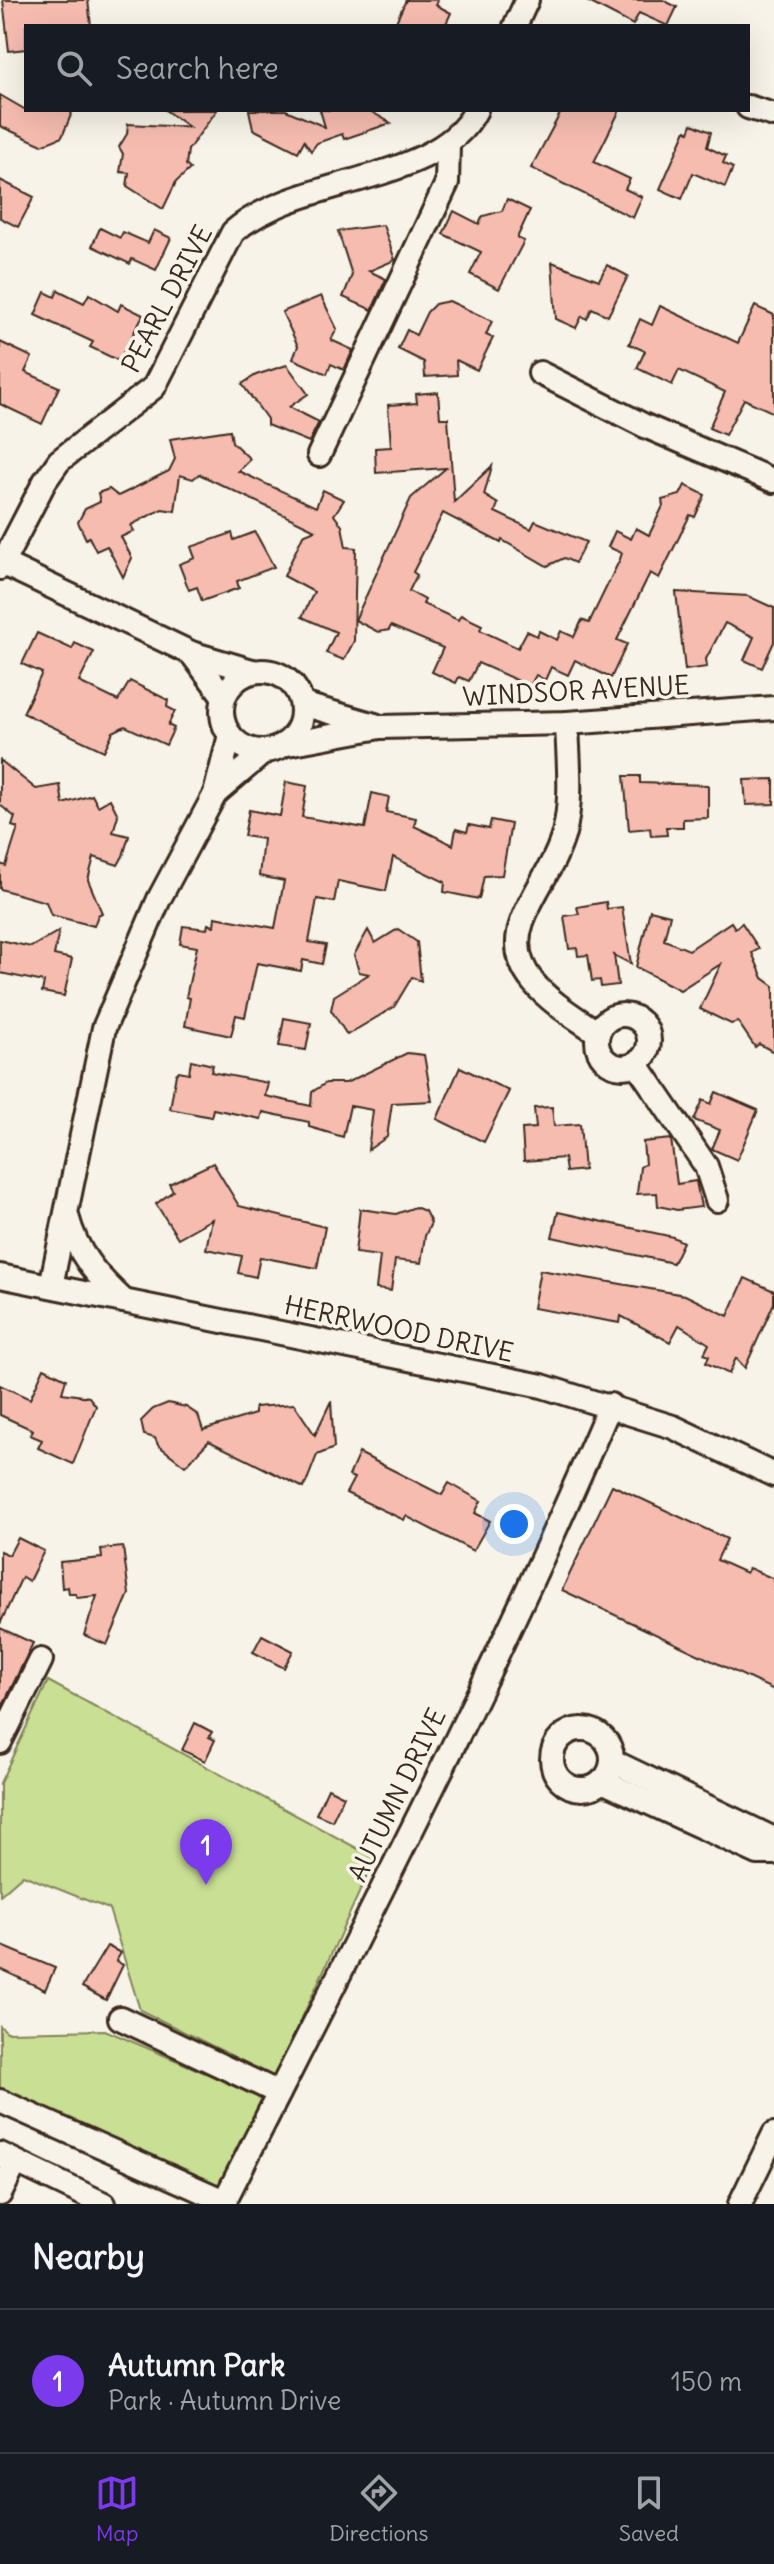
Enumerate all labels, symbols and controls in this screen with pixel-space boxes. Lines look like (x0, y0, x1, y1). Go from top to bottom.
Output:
search box (24, 24, 750, 112)
icon: search (52, 46, 96, 90)
text: Search here (116, 49, 279, 87)
street label: PEARL DRIVE (114, 219, 219, 378)
street label: WINDSOR AVENUE (462, 668, 690, 713)
street label: HERRWOOD DRIVE (282, 1288, 517, 1369)
your location (494, 1504, 534, 1544)
street label: AUTUMN DRIVE (340, 1703, 453, 1887)
pin: 1 (180, 1819, 232, 1885)
text: Nearby (32, 2235, 145, 2278)
text: Autumn Park (108, 2346, 285, 2384)
text: 1 (53, 2365, 63, 2398)
text: 150 m (671, 2365, 742, 2398)
text: Park · Autumn Drive (108, 2384, 341, 2417)
tab: Map (95, 2471, 139, 2547)
tab: Directions (329, 2471, 429, 2547)
tab: Saved (619, 2471, 679, 2547)

